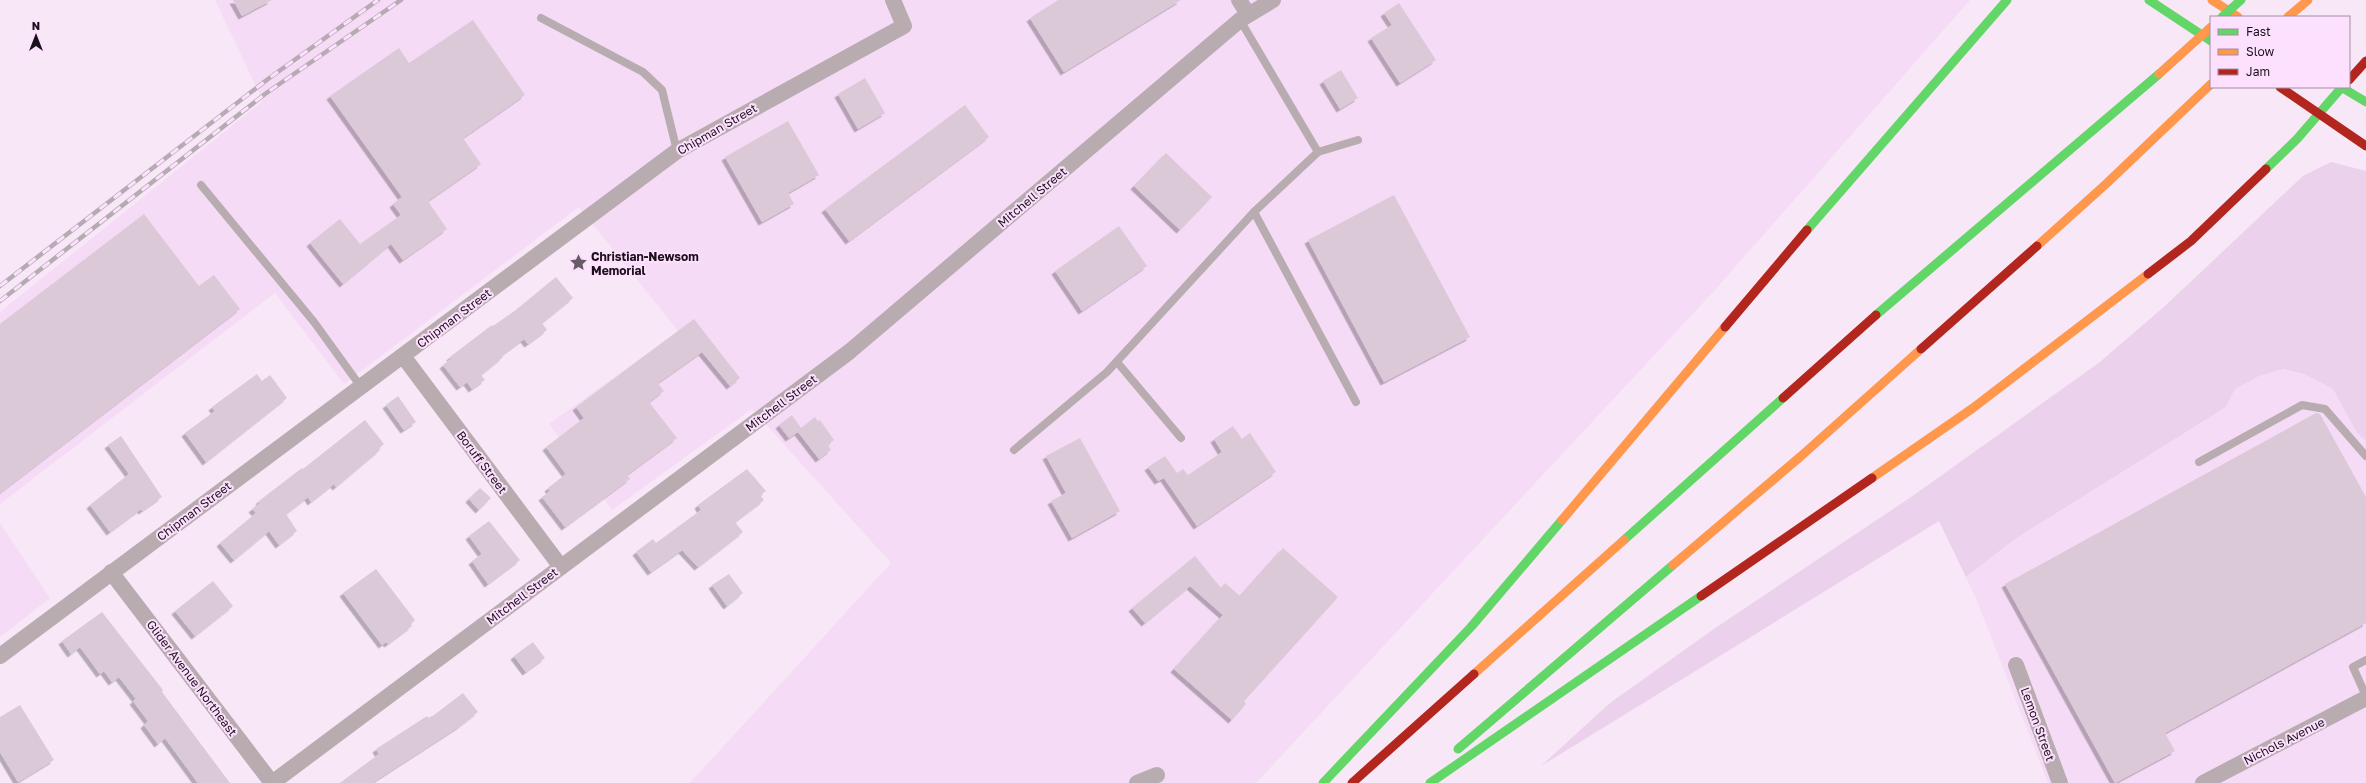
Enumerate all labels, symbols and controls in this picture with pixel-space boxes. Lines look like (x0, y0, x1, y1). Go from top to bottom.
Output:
north arrow (16, 16, 56, 56)
legend (2210, 16, 2350, 88)
text: N (32, 19, 40, 32)
text: Fast (2246, 24, 2271, 39)
text: Slow (2246, 44, 2274, 59)
text: Jam (2246, 64, 2270, 79)
street label: Chipman Street (675, 100, 760, 158)
street label: Mitchell Street (994, 164, 1070, 230)
place label: Christian-Newsom Memorial (591, 249, 699, 278)
place icon: Christian-Newsom Memorial (568, 253, 588, 273)
street label: Chipman Street (414, 285, 494, 351)
street label: Mitchell Street (742, 371, 820, 435)
street label: Boruff Street (454, 428, 511, 496)
street label: Chipman Street (154, 478, 234, 544)
street label: Mitchell Street (483, 564, 561, 628)
street label: Glider Avenue Northeast (144, 617, 241, 739)
street label: Lemon Street (2018, 685, 2058, 763)
street label: Nichols Avenue (2241, 714, 2327, 768)

